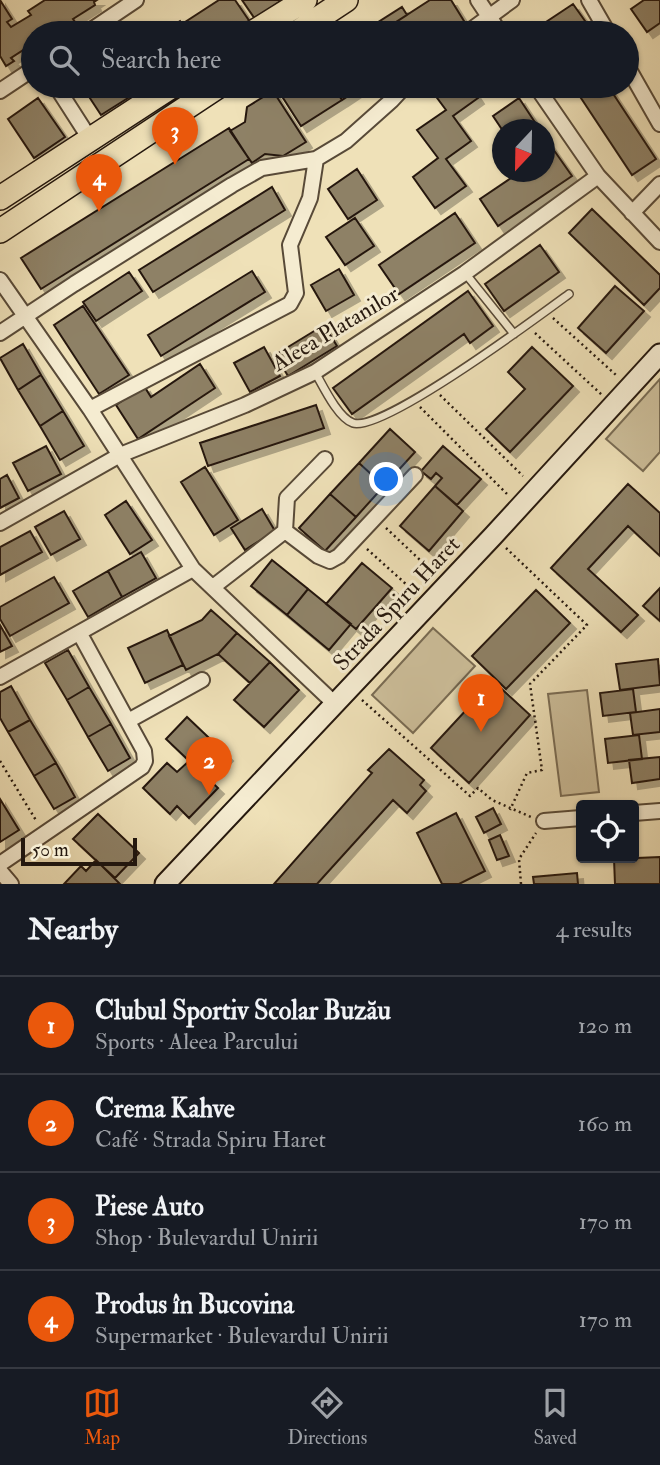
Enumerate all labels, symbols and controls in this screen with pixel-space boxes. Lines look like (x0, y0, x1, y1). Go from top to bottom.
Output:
search box (21, 21, 639, 98)
icon: search (45, 41, 83, 79)
text: Search here (101, 44, 221, 76)
pin: 3 (152, 107, 198, 165)
north arrow (492, 119, 555, 182)
pin: 4 (76, 154, 122, 212)
street label: Aleea Platanilor (266, 279, 404, 378)
your location (369, 462, 403, 496)
street label: Strada Spiru Haret (327, 530, 467, 677)
pin: 1 (458, 674, 504, 732)
pin: 2 (186, 737, 232, 795)
map controls (576, 800, 639, 863)
button: locate (576, 800, 639, 863)
scale bar (21, 835, 136, 867)
text: 50 m (32, 838, 69, 862)
text: Nearby (28, 911, 118, 948)
text: 4 results (556, 915, 632, 944)
text: Clubul Sportiv Scolar Buzău (95, 995, 391, 1027)
text: 1 (47, 1011, 55, 1040)
text: 120 m (578, 1011, 632, 1040)
text: Sports · Aleea Parcului (95, 1027, 298, 1056)
text: Crema Kahve (95, 1093, 235, 1125)
text: 2 (45, 1109, 57, 1138)
text: 160 m (578, 1109, 632, 1138)
text: Café · Strada Spiru Haret (95, 1125, 326, 1154)
text: Piese Auto (95, 1191, 204, 1223)
text: 3 (47, 1207, 55, 1236)
text: 170 m (579, 1207, 632, 1236)
text: Shop · Bulevardul Unirii (95, 1223, 318, 1252)
text: Produs în Bucovina (95, 1289, 294, 1321)
text: 4 (45, 1305, 57, 1334)
text: 170 m (579, 1305, 632, 1334)
text: Supermarket · Bulevardul Unirii (95, 1321, 389, 1350)
tab: Map (83, 1384, 121, 1450)
tab: Directions (287, 1384, 367, 1450)
tab: Saved (533, 1384, 577, 1450)

